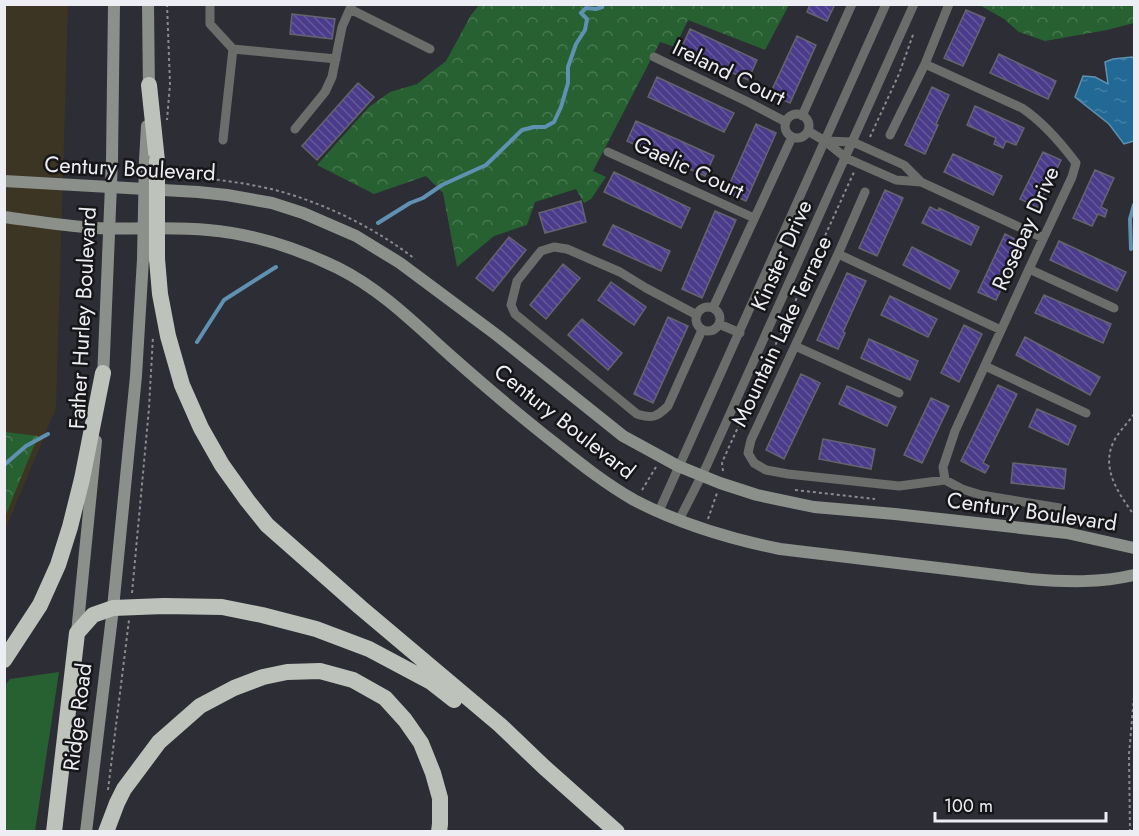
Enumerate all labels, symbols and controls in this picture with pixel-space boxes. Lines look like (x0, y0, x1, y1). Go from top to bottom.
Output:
street label: Ireland Court (667, 31, 791, 113)
street label: Gaelic Court (629, 127, 750, 207)
street label: Century Boulevard (44, 148, 216, 188)
street label: Rosebay Drive (983, 161, 1067, 295)
street label: Kinster Drive (742, 194, 820, 316)
street label: Father Hurley Boulevard (60, 206, 104, 430)
street label: Mountain Lake Terrace (723, 230, 839, 432)
street label: Century Boulevard (488, 356, 642, 486)
street label: Century Boulevard (945, 483, 1119, 539)
street label: Ridge Road (55, 661, 99, 773)
scale bar (935, 785, 1106, 823)
text: 100 m (944, 793, 993, 819)

